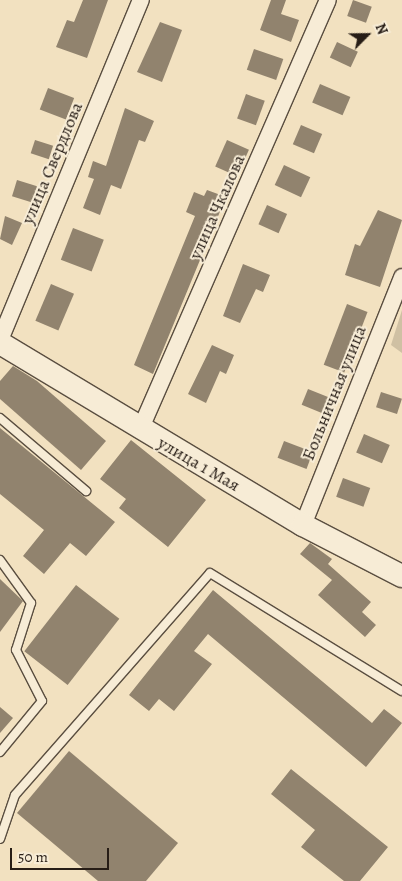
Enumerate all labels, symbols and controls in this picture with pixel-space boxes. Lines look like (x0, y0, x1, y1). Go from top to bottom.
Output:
north arrow (342, 10, 392, 60)
text: N (371, 21, 392, 37)
street label: улица Свердлова (17, 99, 87, 227)
street label: улица Чкалова (184, 151, 250, 263)
street label: Больничная улица (297, 323, 371, 463)
street label: улица 1 Мая (154, 432, 244, 496)
scale bar (12, 838, 111, 870)
text: 50 m (18, 847, 48, 867)

